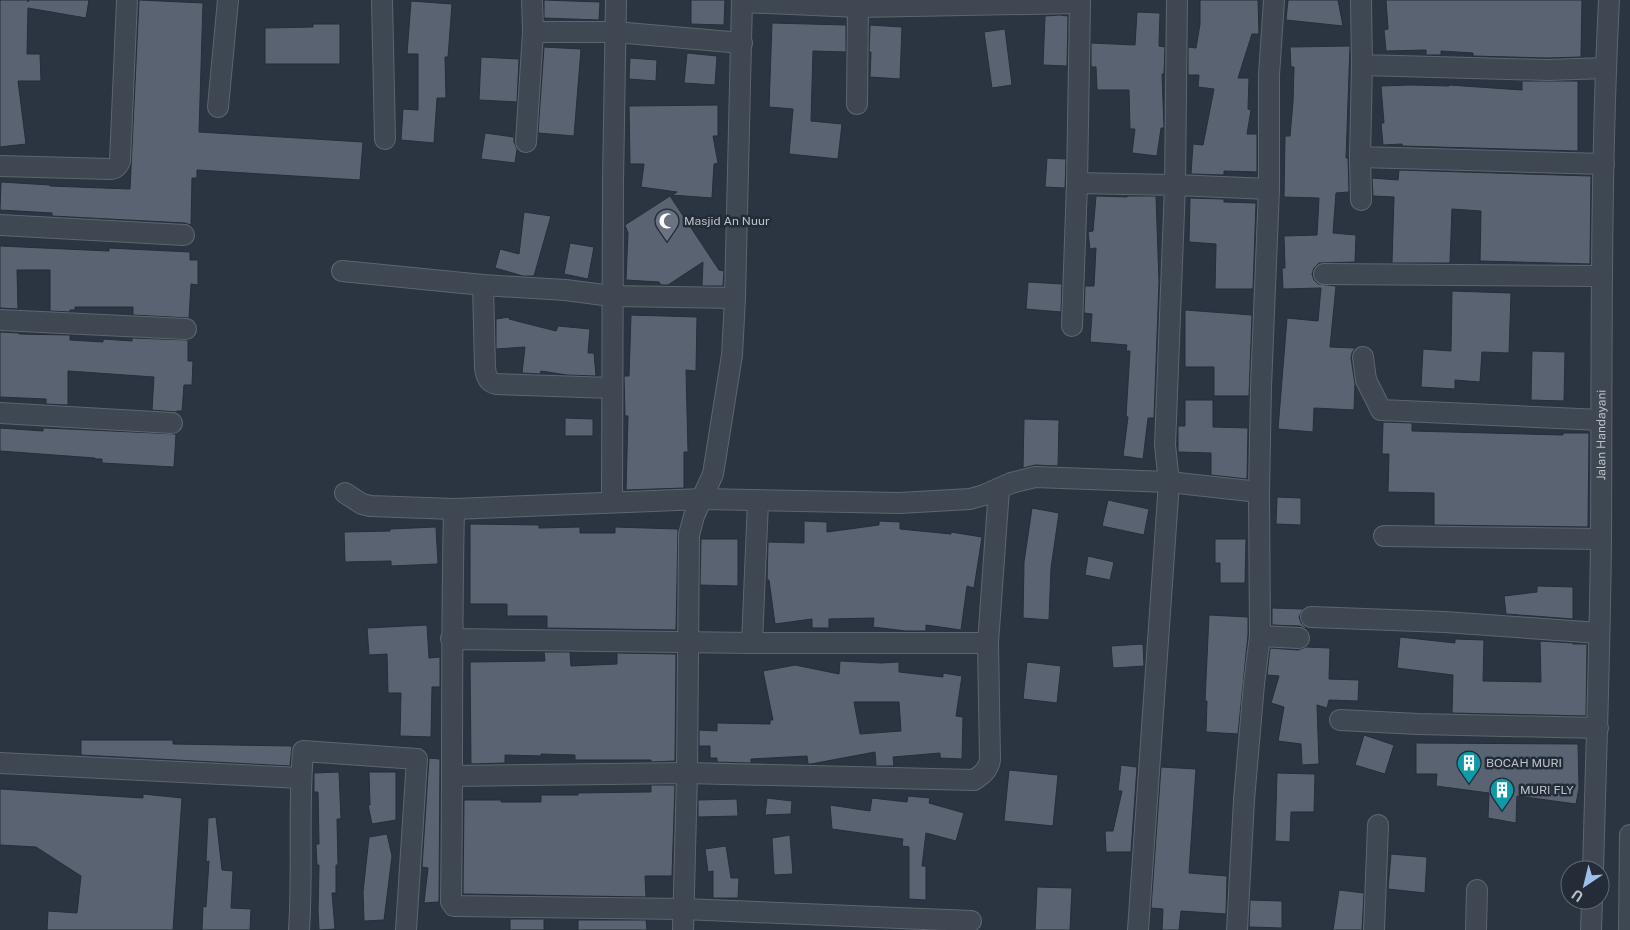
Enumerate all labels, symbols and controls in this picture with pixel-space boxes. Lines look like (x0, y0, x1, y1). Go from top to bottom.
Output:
mosque icon: Masjid An Nuur (654, 208, 680, 242)
place label: Masjid An Nuur (684, 214, 770, 228)
street label: Jalan Handayani (1594, 390, 1608, 480)
building icon: BOCAH MURI (1456, 750, 1482, 784)
place label: BOCAH MURI (1486, 756, 1562, 770)
building icon: MURI FLY (1489, 777, 1515, 811)
place label: MURI FLY (1520, 783, 1574, 797)
north arrow (1560, 860, 1610, 910)
text: U (1569, 886, 1586, 905)

